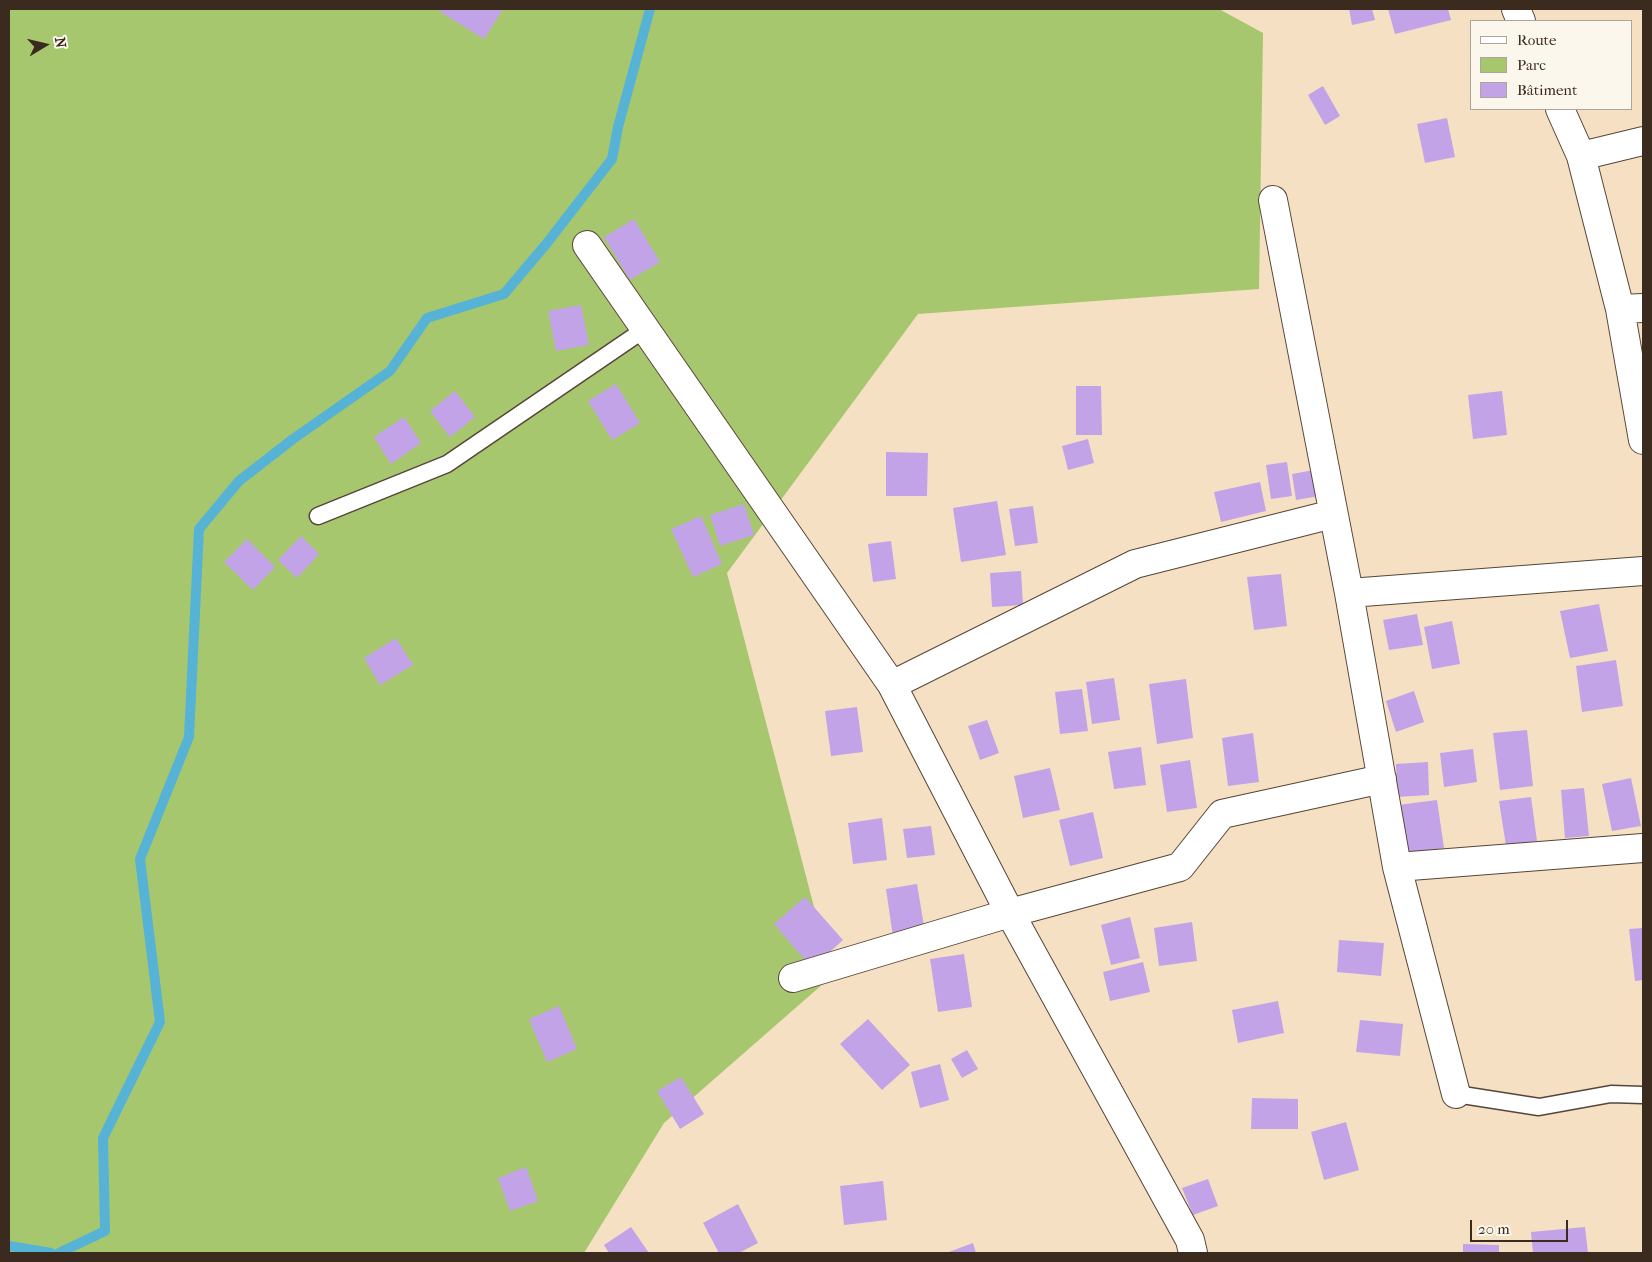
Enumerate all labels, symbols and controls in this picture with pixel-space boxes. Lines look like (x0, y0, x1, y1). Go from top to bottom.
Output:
north arrow (20, 20, 70, 70)
legend (1470, 20, 1632, 110)
text: Route (1517, 31, 1556, 49)
text: N (51, 36, 70, 49)
text: Parc (1517, 56, 1546, 74)
text: Bâtiment (1517, 81, 1577, 99)
scale bar (1472, 1210, 1570, 1242)
text: 20 m (1478, 1220, 1510, 1238)

